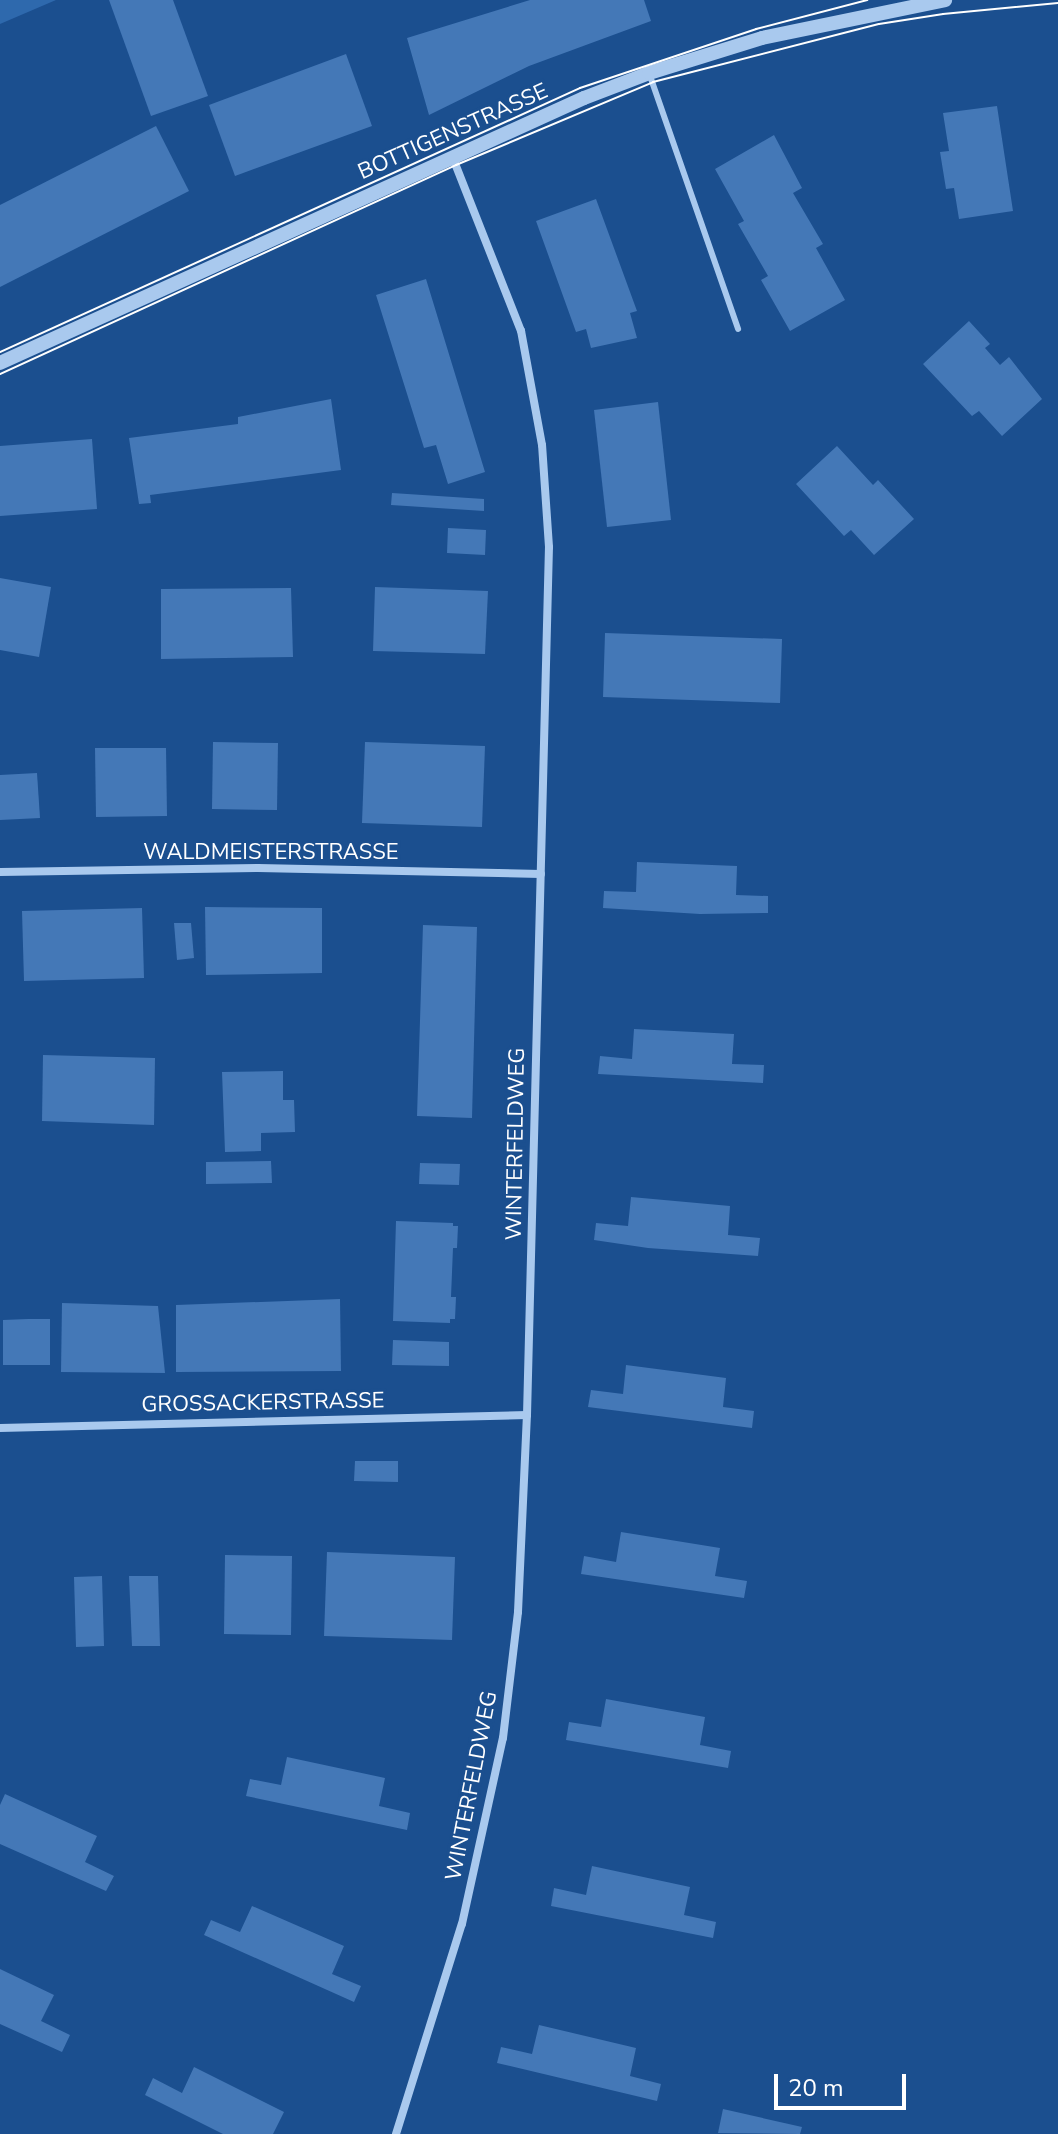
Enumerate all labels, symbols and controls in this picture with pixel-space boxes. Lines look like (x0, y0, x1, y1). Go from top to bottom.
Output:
street label: BOTTIGENSTRASSE (354, 78, 552, 186)
street label: WALDMEISTERSTRASSE (143, 840, 399, 866)
street label: WINTERFELDWEG (501, 1047, 531, 1241)
street label: GROSSACKERSTRASSE (141, 1388, 385, 1418)
street label: WINTERFELDWEG (441, 1689, 503, 1883)
scale bar (778, 2058, 910, 2108)
text: 20 m (788, 2072, 844, 2104)

